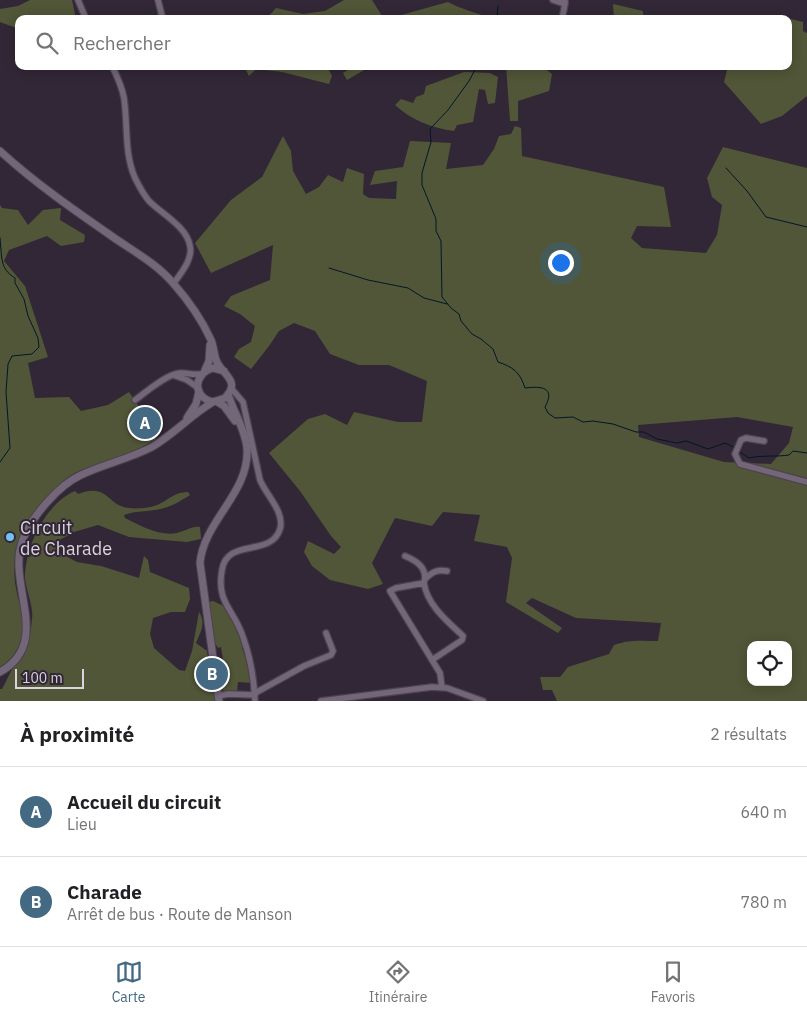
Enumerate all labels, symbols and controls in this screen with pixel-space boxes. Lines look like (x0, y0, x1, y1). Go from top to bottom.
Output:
search box (15, 15, 792, 70)
icon: search (33, 29, 61, 57)
text: Rechercher (73, 31, 171, 55)
your location (548, 250, 574, 276)
pin: A (129, 404, 161, 442)
place label: Circuit de Charade (20, 516, 112, 560)
marker: Circuit de Charade (4, 531, 16, 543)
map controls (747, 641, 792, 686)
button: locate (747, 641, 792, 686)
pin: B (196, 655, 228, 693)
scale bar (15, 666, 84, 689)
text: 100 m (22, 669, 63, 687)
text: À proximité (20, 720, 134, 748)
text: 2 résultats (710, 724, 787, 744)
text: Accueil du circuit (67, 790, 221, 814)
text: A (31, 802, 41, 822)
text: 640 m (740, 802, 787, 822)
text: Lieu (67, 814, 97, 834)
text: Charade (67, 880, 142, 904)
text: B (31, 892, 41, 912)
text: 780 m (740, 892, 787, 912)
text: Arrêt de bus · Route de Manson (67, 904, 292, 924)
tab: Carte (112, 958, 146, 1006)
tab: Itinéraire (369, 958, 427, 1006)
tab: Favoris (651, 958, 695, 1006)

